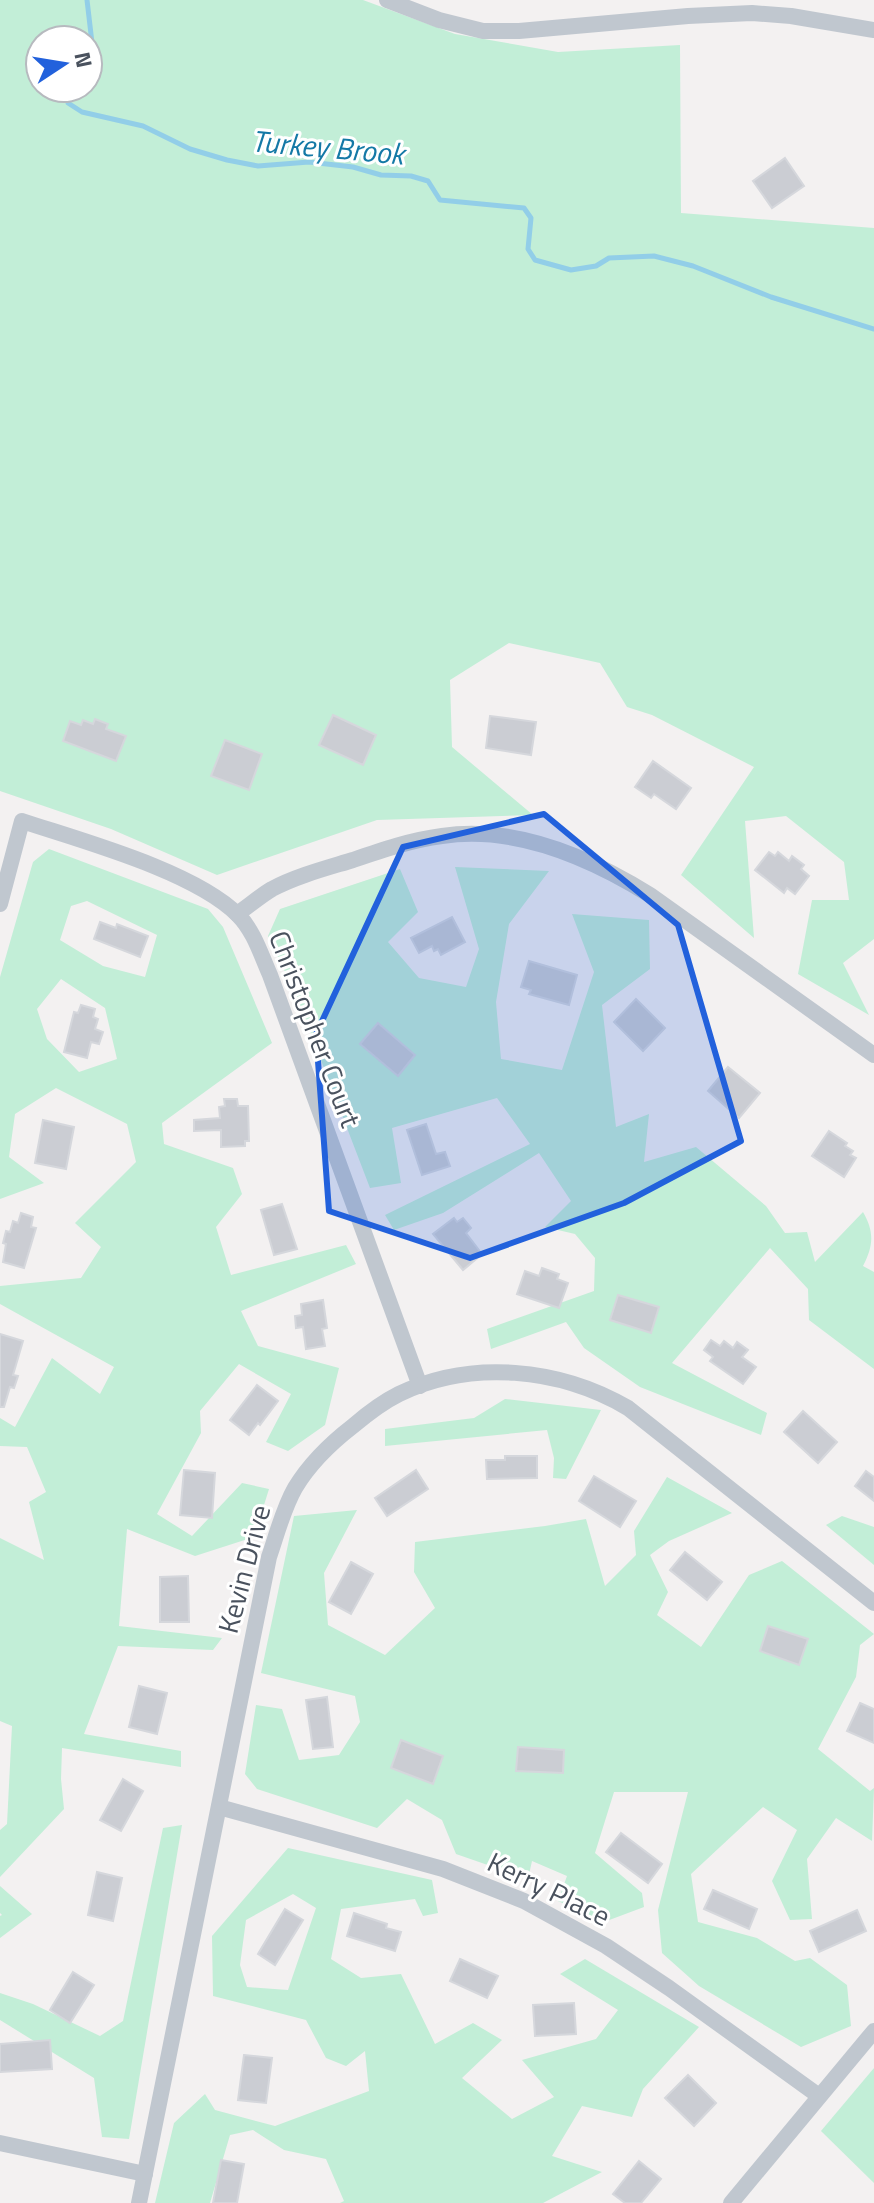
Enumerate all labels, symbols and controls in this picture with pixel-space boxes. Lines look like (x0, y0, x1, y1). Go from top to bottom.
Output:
north arrow (24, 24, 104, 104)
text: N (65, 49, 102, 71)
water label: Turkey Brook (250, 117, 410, 177)
street label: Christopher Court (258, 924, 373, 1134)
street label: Kevin Drive (206, 1500, 281, 1638)
street label: Kerry Place (480, 1840, 618, 1937)

